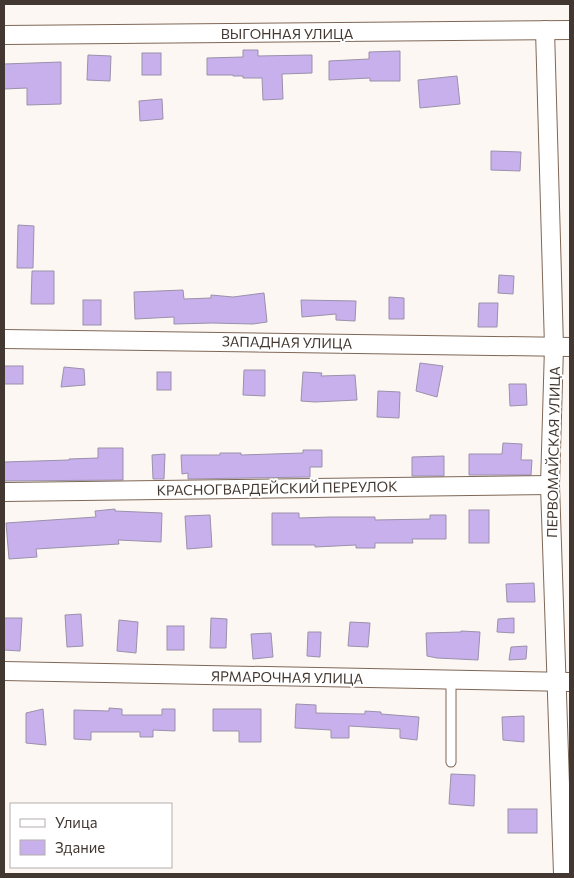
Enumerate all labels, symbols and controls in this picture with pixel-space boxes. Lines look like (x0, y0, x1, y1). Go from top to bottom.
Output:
street label: ВЫГОННАЯ УЛИЦА (221, 25, 354, 42)
street label: ЗАПАДНАЯ УЛИЦА (222, 332, 353, 352)
street label: ПЕРВОМАЙСКАЯ УЛИЦА (543, 366, 563, 538)
street label: КРАСНОГВАРДЕЙСКИЙ ПЕРЕУЛОК (156, 477, 398, 499)
street label: ЯРМАРОЧНАЯ УЛИЦА (211, 667, 364, 687)
legend (10, 803, 172, 868)
text: Улица (55, 813, 97, 831)
text: Здание (55, 838, 105, 856)

